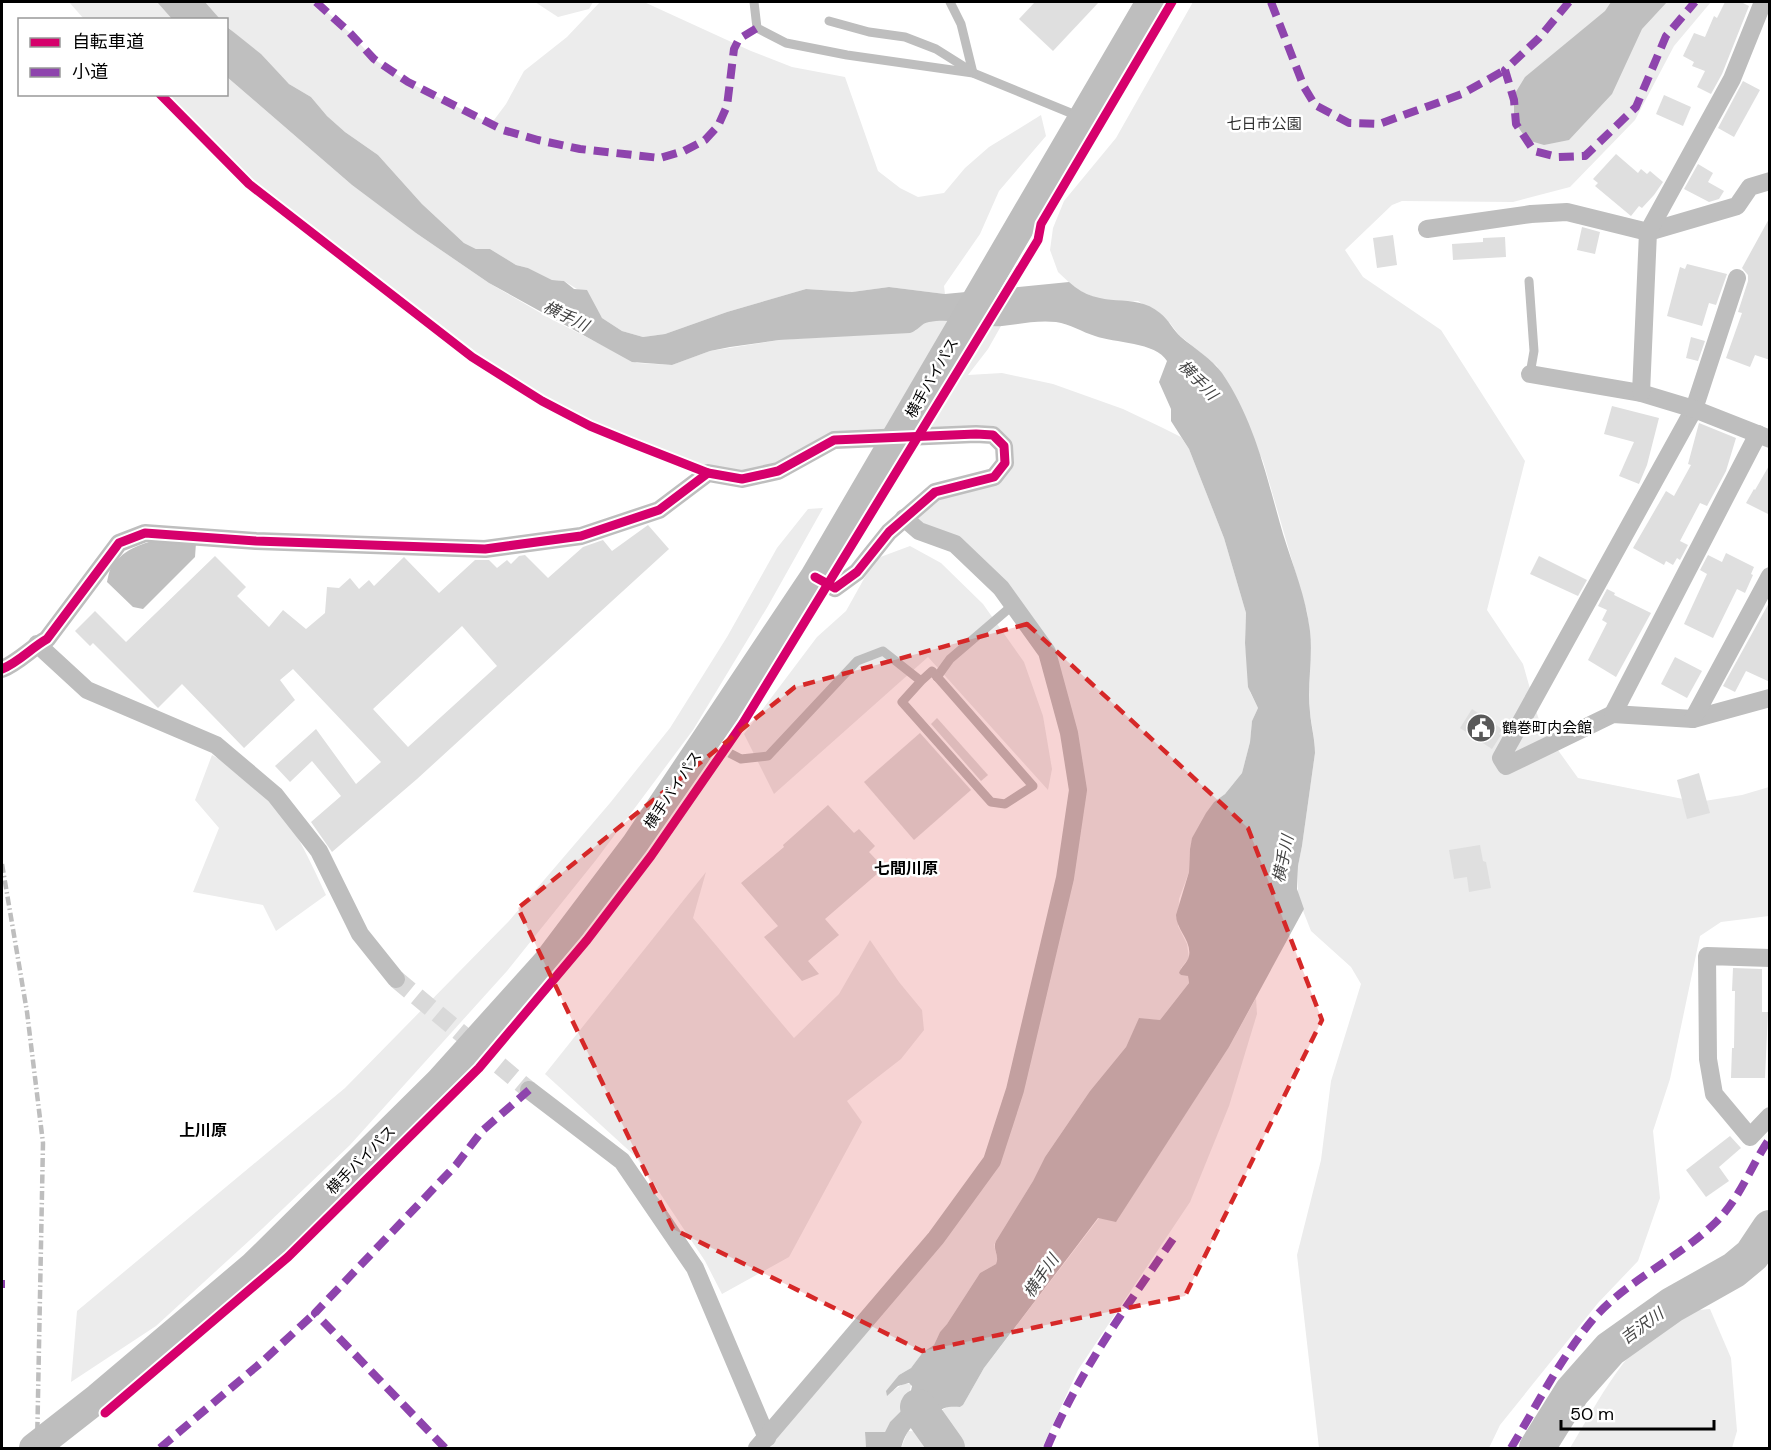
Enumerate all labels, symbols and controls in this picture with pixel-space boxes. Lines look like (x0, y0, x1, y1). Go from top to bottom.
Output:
legend (18, 18, 228, 96)
text: 自転車道 (72, 30, 144, 54)
text: 小道 (72, 60, 108, 84)
park label: 七日市公園 (1226, 114, 1302, 134)
water label: 横手川 (540, 296, 594, 337)
street label: 横手バイパス (901, 334, 963, 422)
water label: 横手川 (1174, 355, 1224, 406)
public building icon: 鶴巻町内会館 (1465, 712, 1497, 744)
place label: 鶴巻町内会館 (1502, 718, 1592, 738)
street label: 横手バイパス (640, 747, 706, 833)
water label: 横手川 (1268, 831, 1299, 885)
district label: 七間川原 (874, 858, 938, 879)
district label: 上川原 (179, 1120, 227, 1141)
street label: 横手バイパス (322, 1121, 400, 1199)
water label: 横手川 (1019, 1249, 1065, 1302)
water label: 吉沢川 (1616, 1302, 1669, 1349)
scale bar (1561, 1393, 1714, 1431)
text: 50 m (1570, 1402, 1614, 1426)

